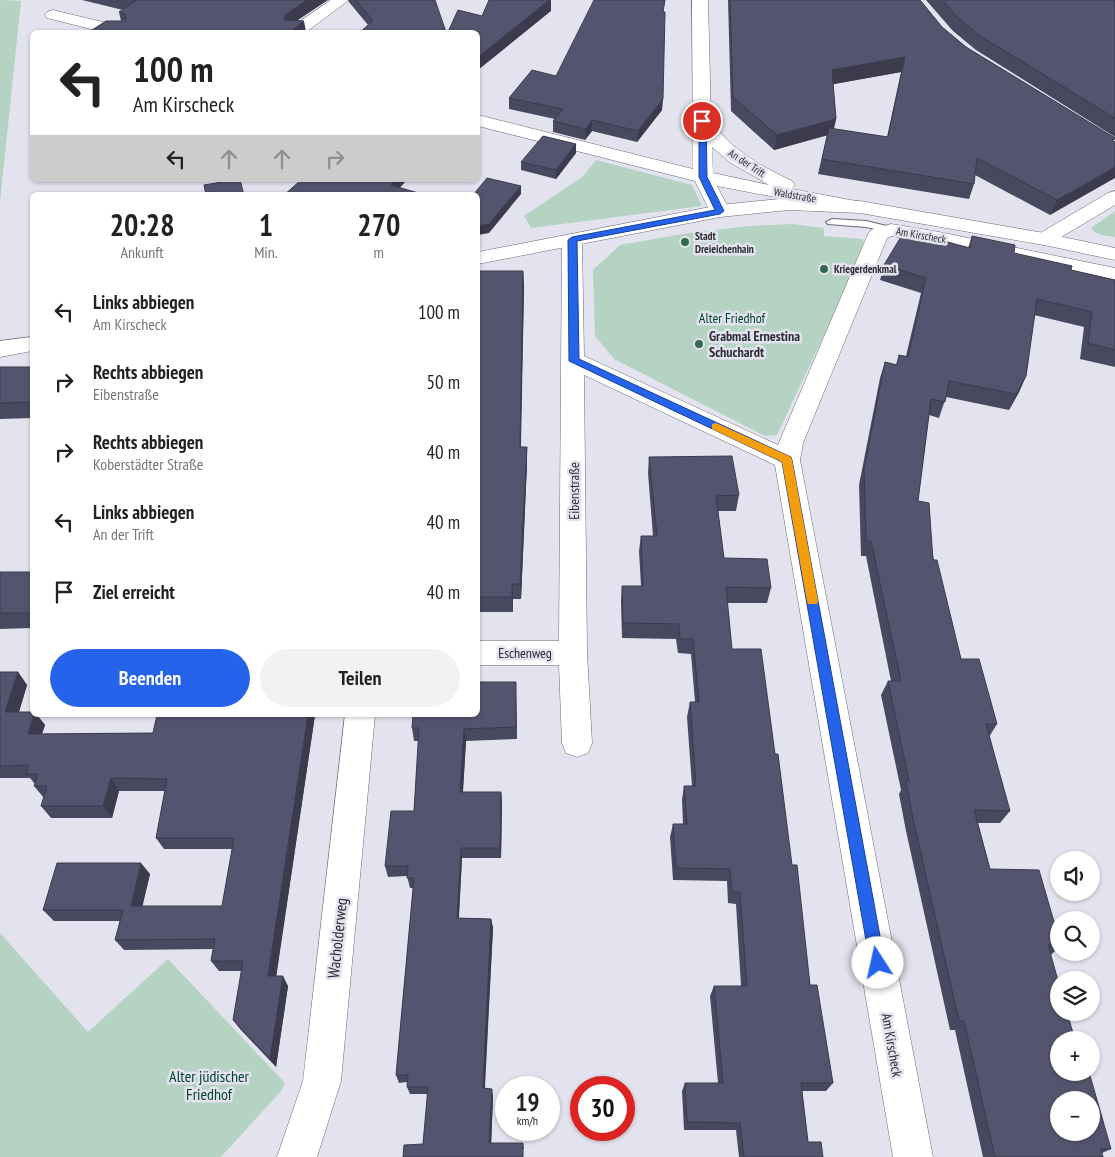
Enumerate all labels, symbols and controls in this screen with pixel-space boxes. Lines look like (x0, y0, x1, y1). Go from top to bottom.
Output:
text: 100 m (133, 46, 214, 92)
icon: left (50, 50, 115, 115)
text: Am Kirscheck (133, 90, 234, 118)
pin (681, 100, 723, 142)
icon: arrive (688, 107, 716, 135)
icon: left (162, 145, 190, 173)
icon: ahead (215, 145, 243, 173)
icon: ahead (268, 145, 296, 173)
icon: right (321, 145, 349, 173)
street label: An der Trift (726, 146, 768, 180)
street label: Waldstraße (773, 184, 818, 206)
text: 20:28 (110, 205, 175, 244)
text: 1 (259, 205, 273, 244)
text: 270 (357, 205, 400, 244)
street label: Am Kirscheck (895, 224, 948, 246)
place label: Stadt Dreieichenhain (695, 229, 754, 256)
marker: Stadt Dreieichenhain (679, 236, 691, 248)
text: Ankunft (121, 242, 164, 262)
text: Min. (254, 242, 278, 262)
text: m (374, 242, 384, 262)
place label: Kriegerdenkmal (834, 262, 897, 276)
marker: Kriegerdenkmal (818, 263, 830, 275)
text: Links abbiegen (93, 290, 194, 314)
icon: left (50, 298, 78, 326)
text: 100 m (418, 300, 460, 324)
park label: Alter Friedhof (699, 309, 766, 327)
text: Am Kirscheck (93, 314, 167, 334)
place label: Grabmal Ernestina Schuchardt (709, 327, 800, 361)
marker: Grabmal Ernestina Schuchardt (693, 338, 705, 350)
text: Rechts abbiegen (93, 360, 203, 384)
icon: right (50, 368, 78, 396)
text: 50 m (427, 370, 460, 394)
text: Eibenstraße (93, 384, 159, 404)
text: Rechts abbiegen (93, 430, 203, 454)
icon: right (50, 438, 78, 466)
text: 40 m (427, 440, 460, 464)
text: Koberstädter Straße (93, 454, 203, 474)
street label: Eibenstraße (565, 462, 583, 520)
text: Links abbiegen (93, 500, 194, 524)
icon: left (50, 508, 78, 536)
text: 40 m (427, 510, 460, 534)
text: An der Trift (93, 524, 154, 544)
icon: arrive (50, 578, 78, 606)
text: Ziel erreicht (93, 580, 175, 604)
text: 40 m (427, 580, 460, 604)
street label: Eschenweg (498, 644, 552, 662)
button: Beenden (50, 649, 250, 707)
button: Teilen (260, 649, 460, 707)
map controls (1050, 851, 1100, 1141)
button: sound (1050, 851, 1100, 901)
street label: Wacholderweg (323, 897, 351, 979)
button: search (1050, 911, 1100, 961)
position arrow (851, 936, 903, 988)
button: layers (1050, 971, 1100, 1021)
street label: Am Kirscheck (878, 1012, 907, 1079)
button: + (1050, 1031, 1100, 1081)
park label: Alter jüdischer Friedhof (169, 1066, 250, 1104)
speed limit sign: 30 (570, 1076, 635, 1141)
text: 19 (516, 1086, 539, 1118)
button: − (1050, 1091, 1100, 1141)
text: km/h (517, 1113, 538, 1128)

